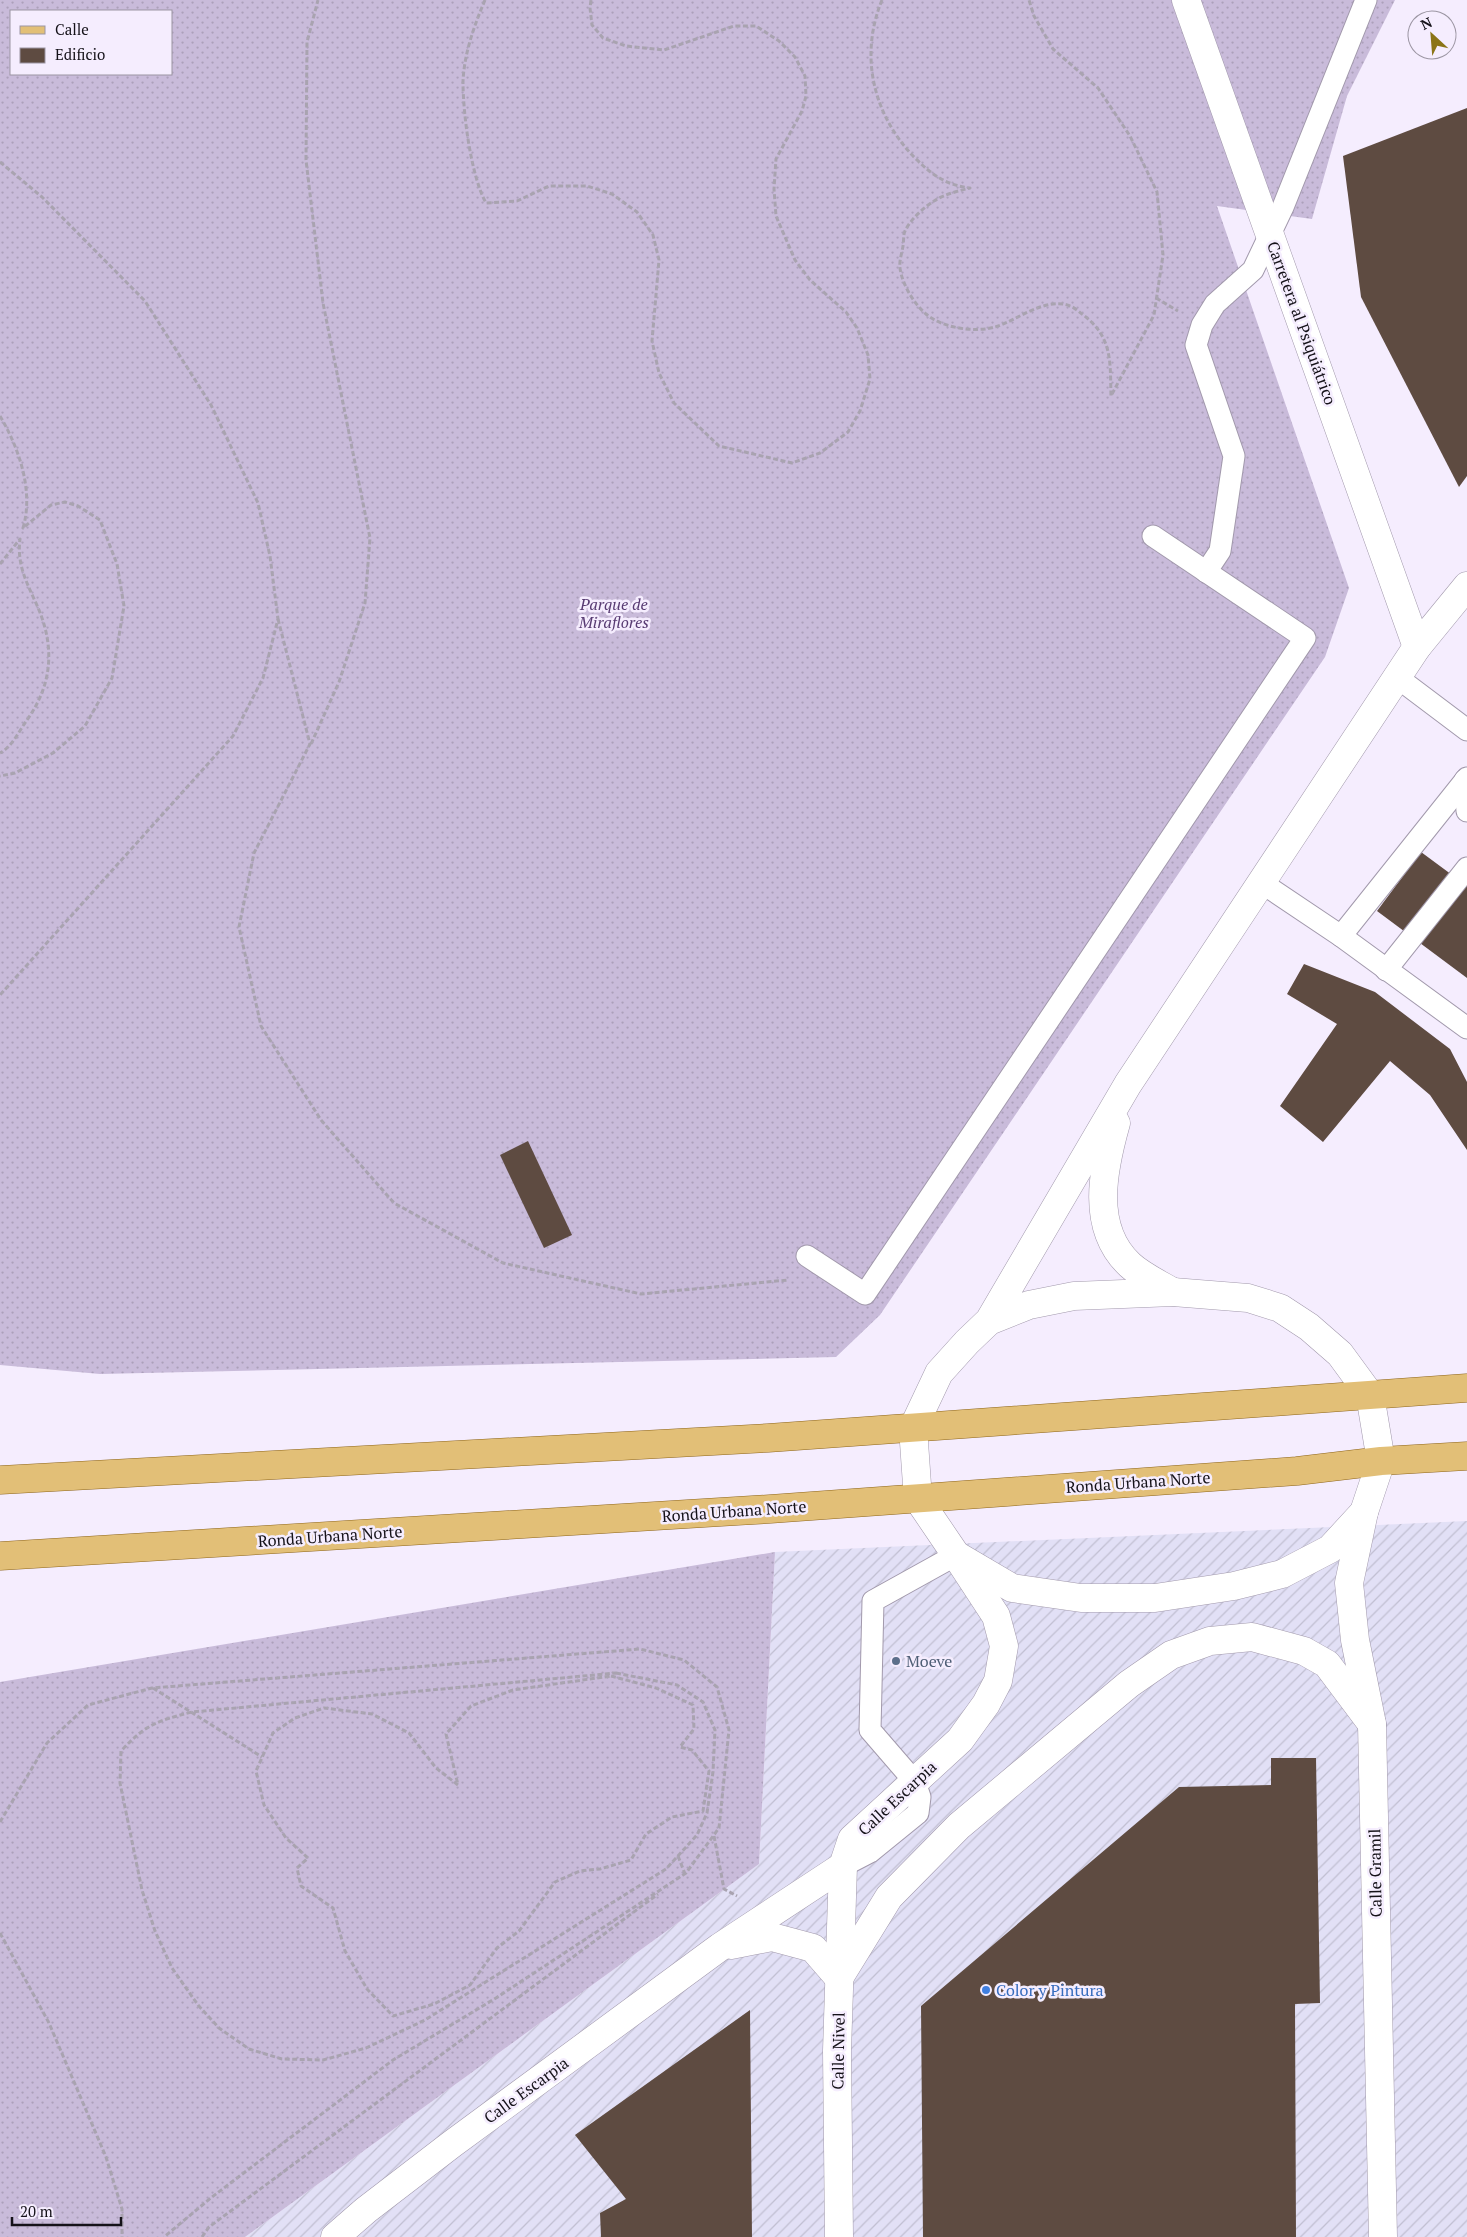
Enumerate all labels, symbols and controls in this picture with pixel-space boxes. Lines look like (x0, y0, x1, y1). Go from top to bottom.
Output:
legend (10, 10, 172, 75)
north arrow (1407, 10, 1457, 60)
text: N (1417, 12, 1435, 34)
text: Calle (55, 19, 89, 39)
text: Edificio (55, 44, 105, 64)
street label: Carretera al Psiquiátrico (1262, 238, 1342, 408)
park label: Parque de Miraflores (578, 593, 649, 633)
street label: Ronda Urbana Norte (1065, 1466, 1211, 1498)
street label: Ronda Urbana Norte (661, 1495, 807, 1527)
street label: Ronda Urbana Norte (257, 1520, 403, 1552)
place label: Moeve (906, 1650, 952, 1672)
marker: Moeve (890, 1655, 902, 1667)
street label: Calle Escarpia (853, 1756, 941, 1840)
street label: Calle Gramil (1363, 1828, 1387, 1917)
place label: Color y Pintura (996, 1979, 1104, 2001)
marker: Color y Pintura (980, 1984, 992, 1996)
street label: Calle Nivel (826, 2012, 850, 2090)
street label: Calle Escarpia (479, 2052, 573, 2128)
scale bar (12, 2194, 121, 2226)
text: 20 m (20, 2201, 53, 2221)

